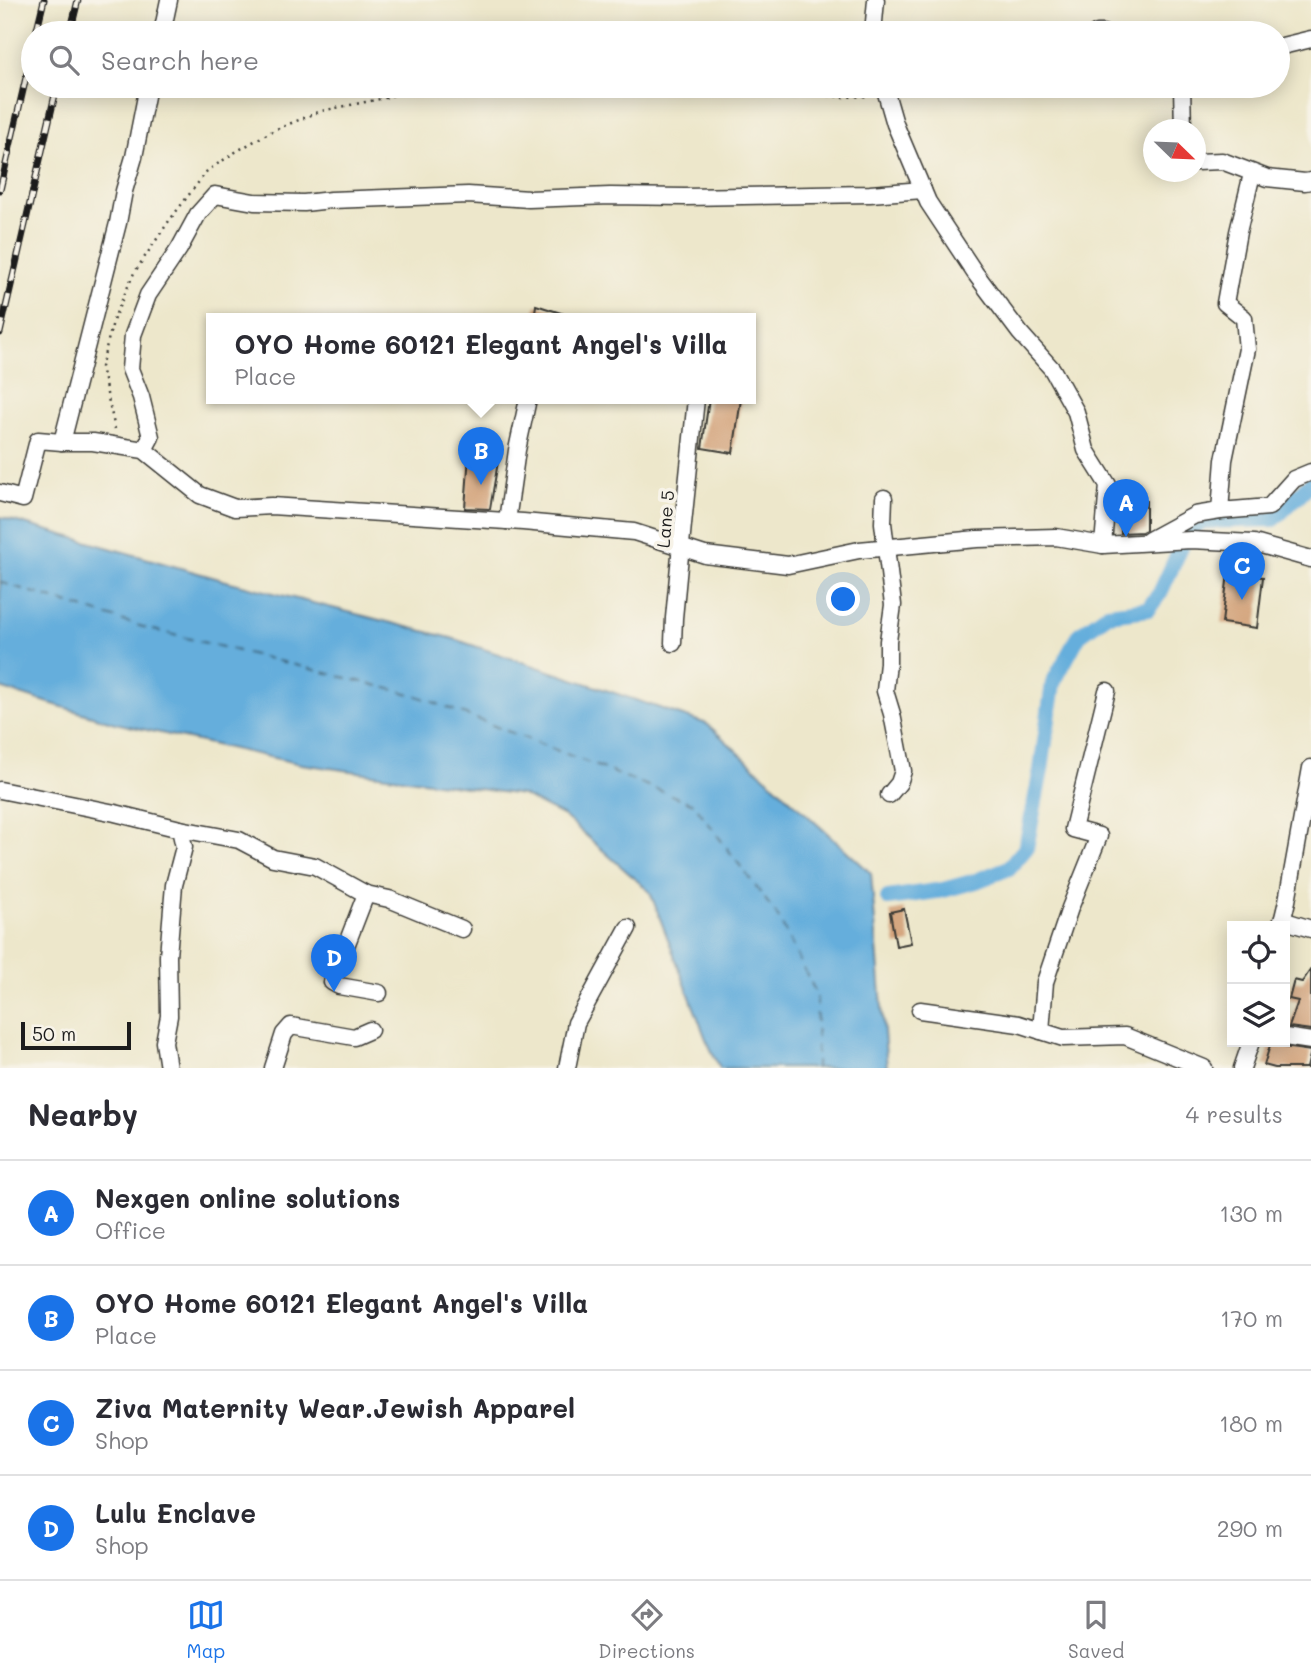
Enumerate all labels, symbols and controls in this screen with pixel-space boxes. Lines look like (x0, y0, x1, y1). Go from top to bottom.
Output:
search box (21, 21, 1290, 98)
icon: search (45, 41, 83, 79)
text: Search here (101, 43, 259, 77)
north arrow (1143, 119, 1206, 182)
popup (206, 313, 756, 404)
text: OYO Home 60121 Elegant Angel's Villa (234, 327, 728, 361)
text: Place (234, 361, 296, 391)
pin: B (458, 427, 504, 485)
pin: A (1103, 479, 1149, 537)
street label: Lane 5 (651, 489, 679, 549)
pin: C (1219, 542, 1265, 600)
your location (826, 582, 860, 616)
map controls (1227, 921, 1290, 1047)
button: locate (1227, 921, 1290, 984)
pin: D (311, 934, 357, 992)
button: layers (1227, 984, 1290, 1047)
scale bar (21, 1019, 131, 1051)
text: 50 m (32, 1021, 76, 1046)
text: Nearby (28, 1094, 138, 1134)
text: 4 results (1186, 1099, 1283, 1129)
text: Nexgen online solutions (95, 1181, 400, 1215)
text: A (43, 1198, 59, 1228)
text: 130 m (1219, 1198, 1283, 1228)
text: Office (95, 1215, 166, 1245)
text: OYO Home 60121 Elegant Angel's Villa (95, 1286, 588, 1320)
text: B (43, 1303, 59, 1333)
text: 170 m (1220, 1303, 1283, 1333)
text: Place (95, 1320, 157, 1350)
text: Ziva Maternity Wear.Jewish Apparel (95, 1391, 575, 1425)
text: C (42, 1408, 60, 1438)
text: 180 m (1219, 1408, 1283, 1438)
text: Shop (95, 1425, 149, 1455)
text: Lulu Enclave (95, 1496, 256, 1530)
text: D (43, 1513, 59, 1543)
text: 290 m (1217, 1513, 1283, 1543)
text: Shop (95, 1530, 149, 1560)
tab: Map (187, 1596, 225, 1663)
tab: Directions (598, 1596, 695, 1663)
tab: Saved (1068, 1596, 1124, 1663)

